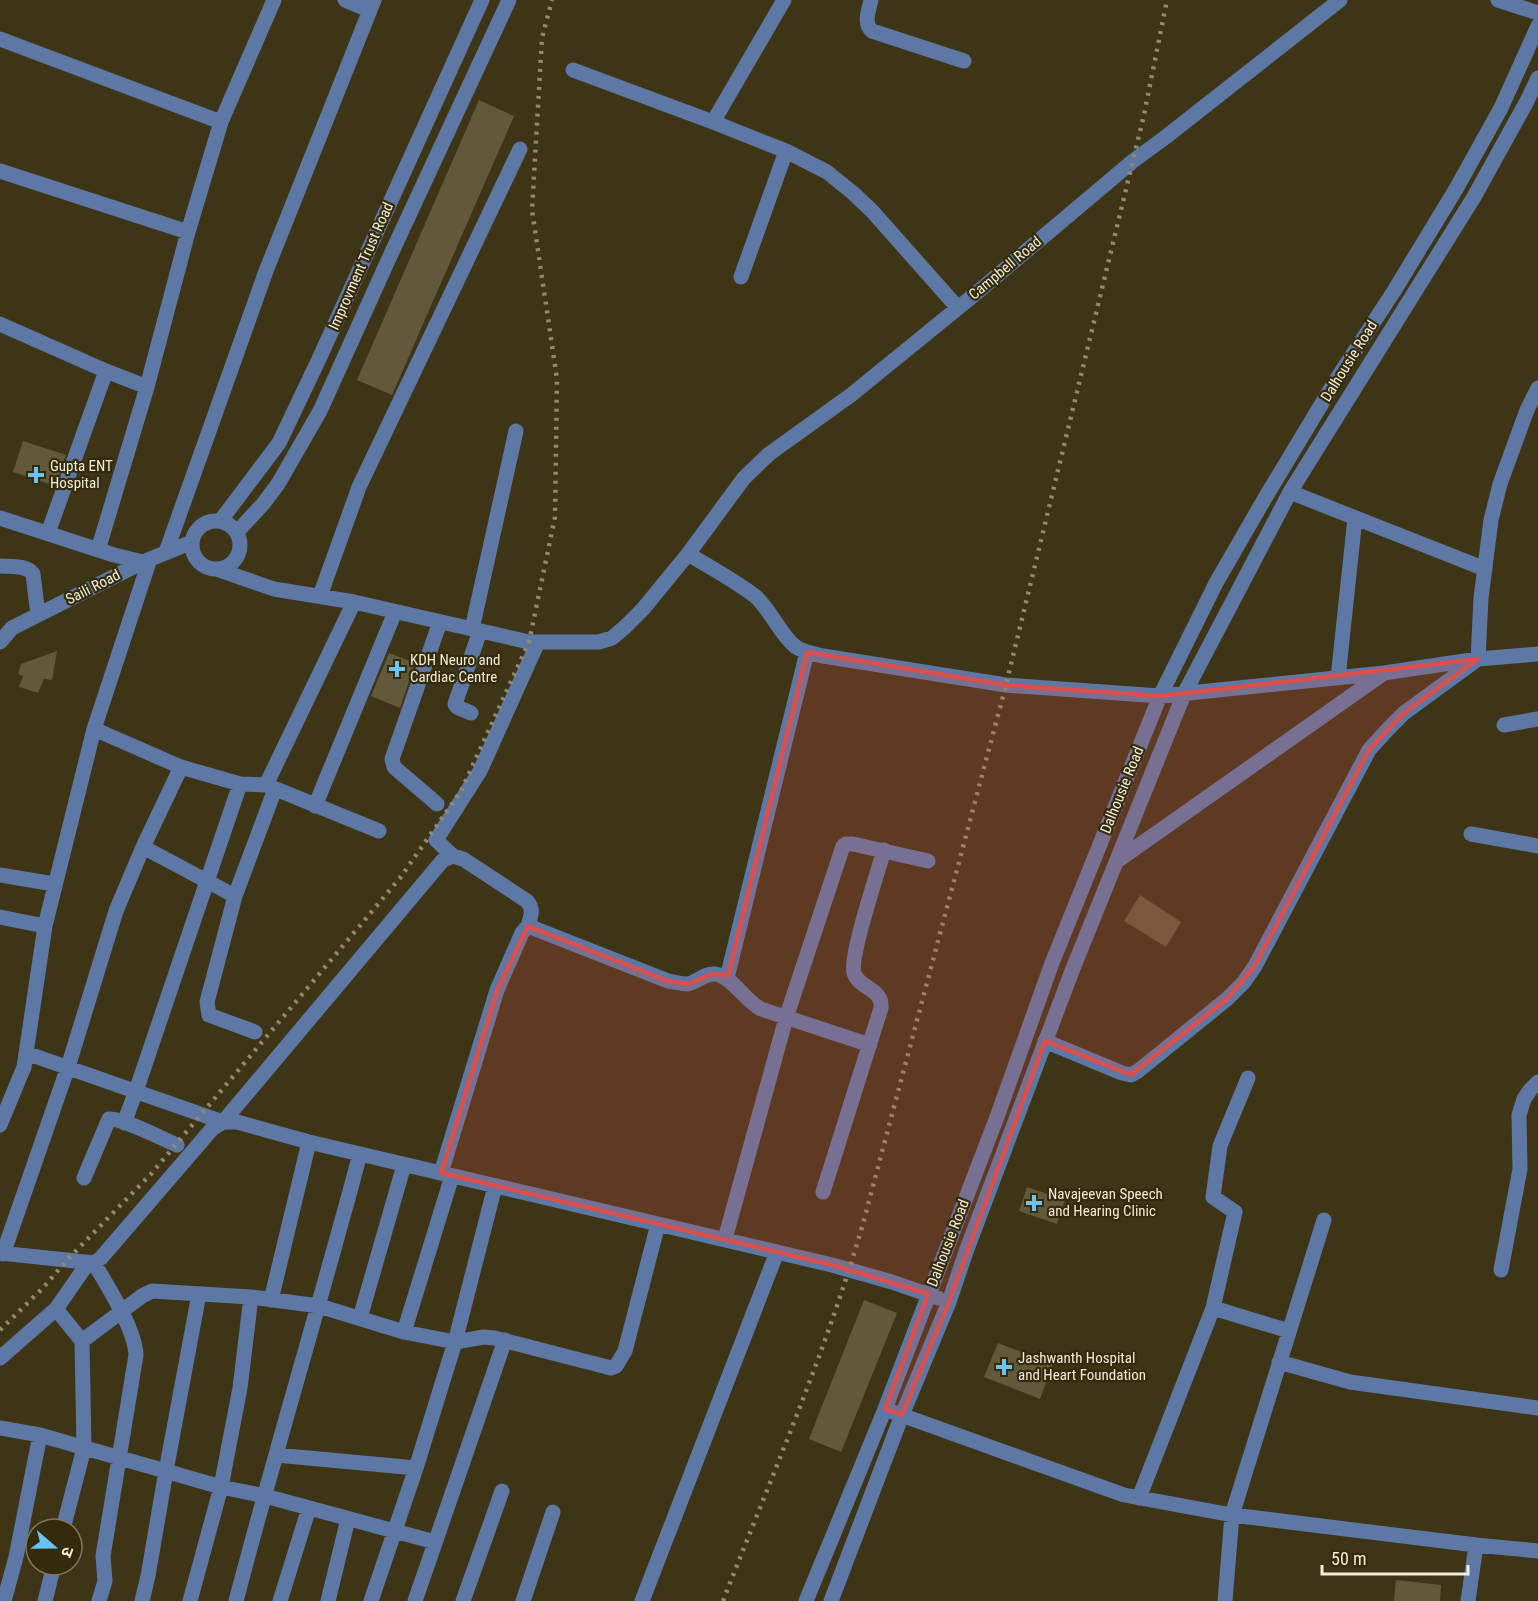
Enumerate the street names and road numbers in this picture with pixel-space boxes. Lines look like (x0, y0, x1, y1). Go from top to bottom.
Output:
street label: Improvment Trust Road (325, 199, 397, 333)
street label: Campbell Road (965, 232, 1045, 304)
street label: Dalhousie Road (1317, 317, 1381, 405)
street label: Saili Road (63, 566, 123, 608)
street label: Dalhousie Road (1096, 744, 1148, 836)
street label: Dalhousie Road (923, 1197, 973, 1289)

